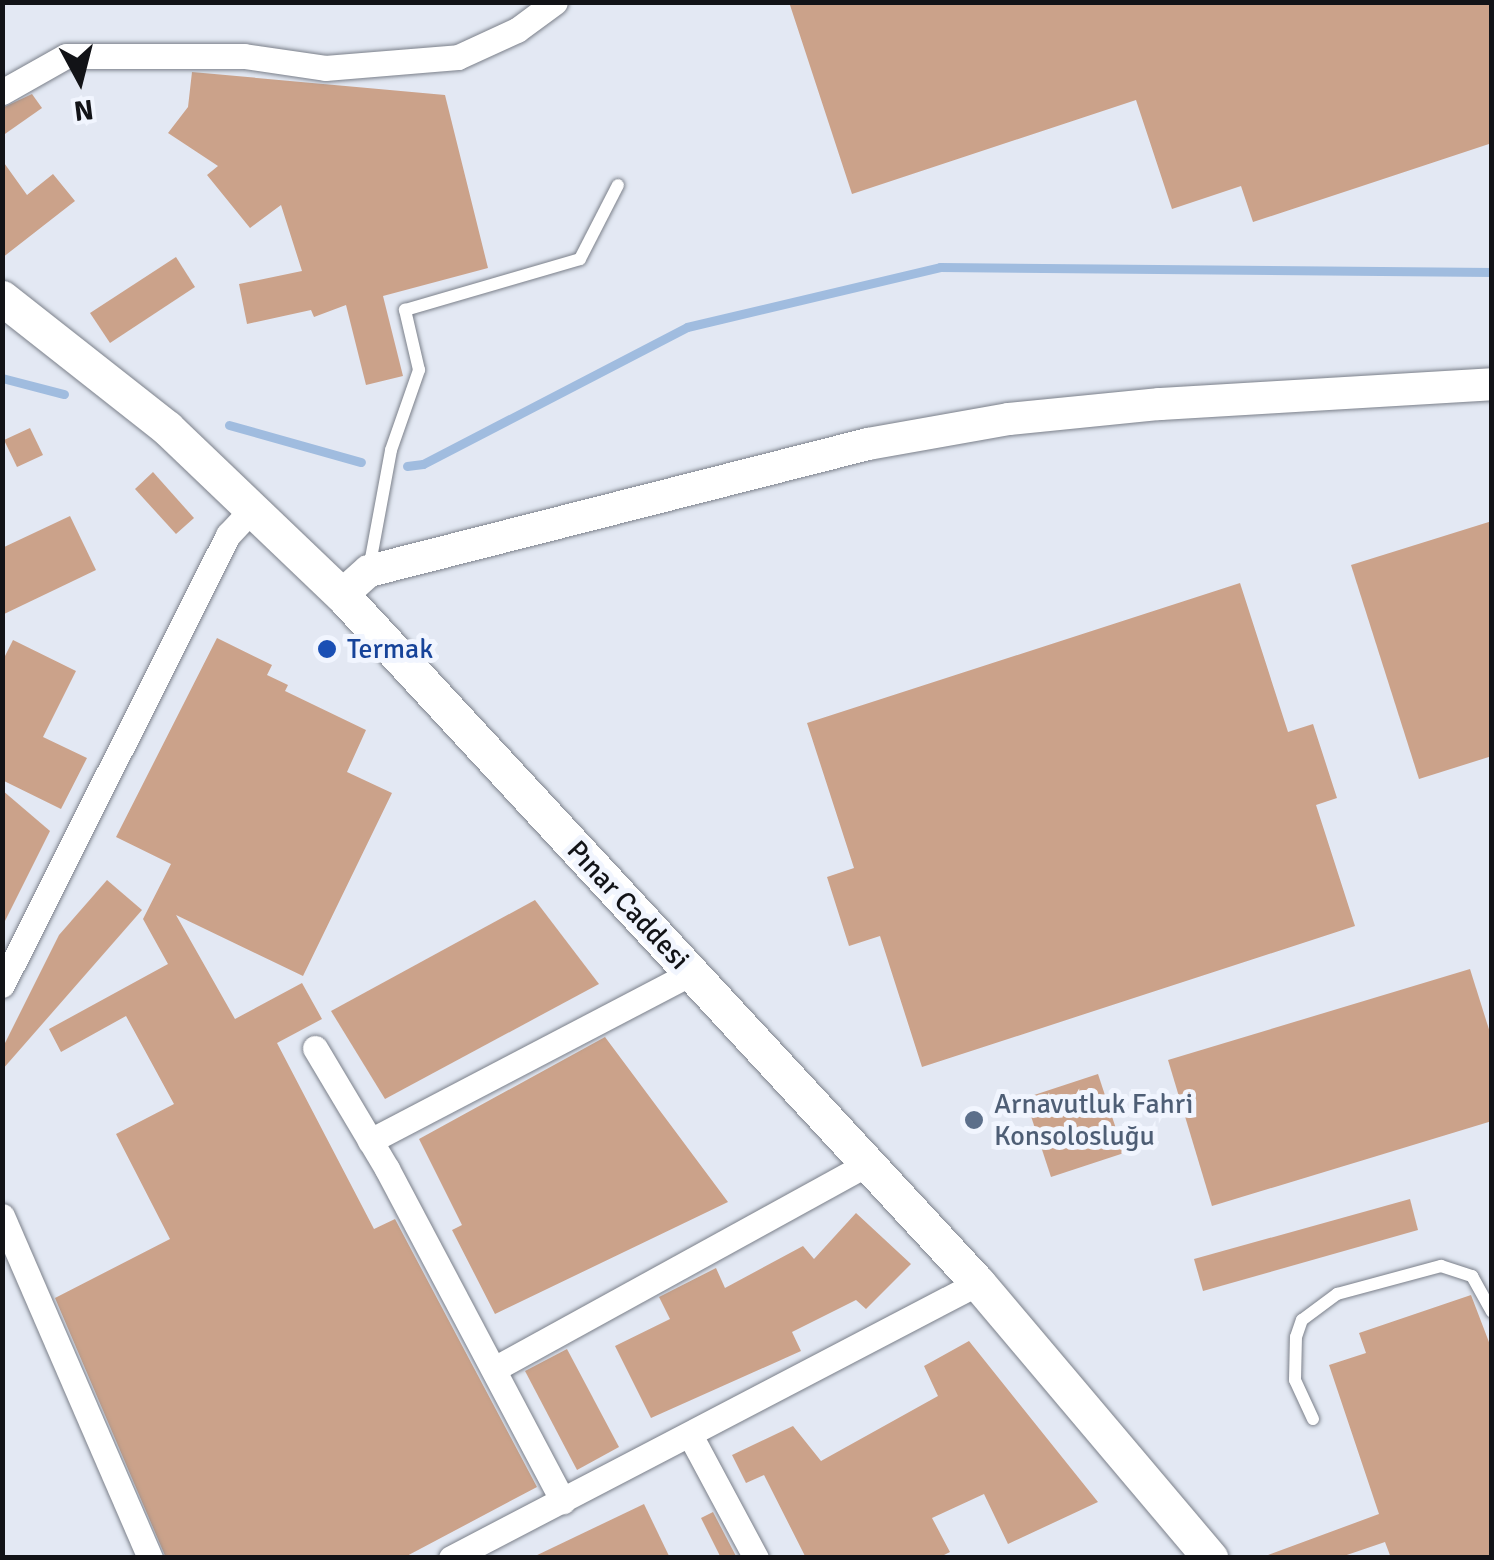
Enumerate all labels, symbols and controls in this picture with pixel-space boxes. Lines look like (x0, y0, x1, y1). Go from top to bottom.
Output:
north arrow (30, 30, 130, 130)
text: N (72, 92, 95, 128)
place label: Termak (347, 632, 433, 666)
marker: Termak (316, 638, 338, 660)
street label: Pınar Caddesi (560, 834, 696, 976)
place label: Arnavutluk Fahri Konsolosluğu (994, 1087, 1193, 1153)
marker: Arnavutluk Fahri Konsolosluğu (963, 1109, 985, 1131)

